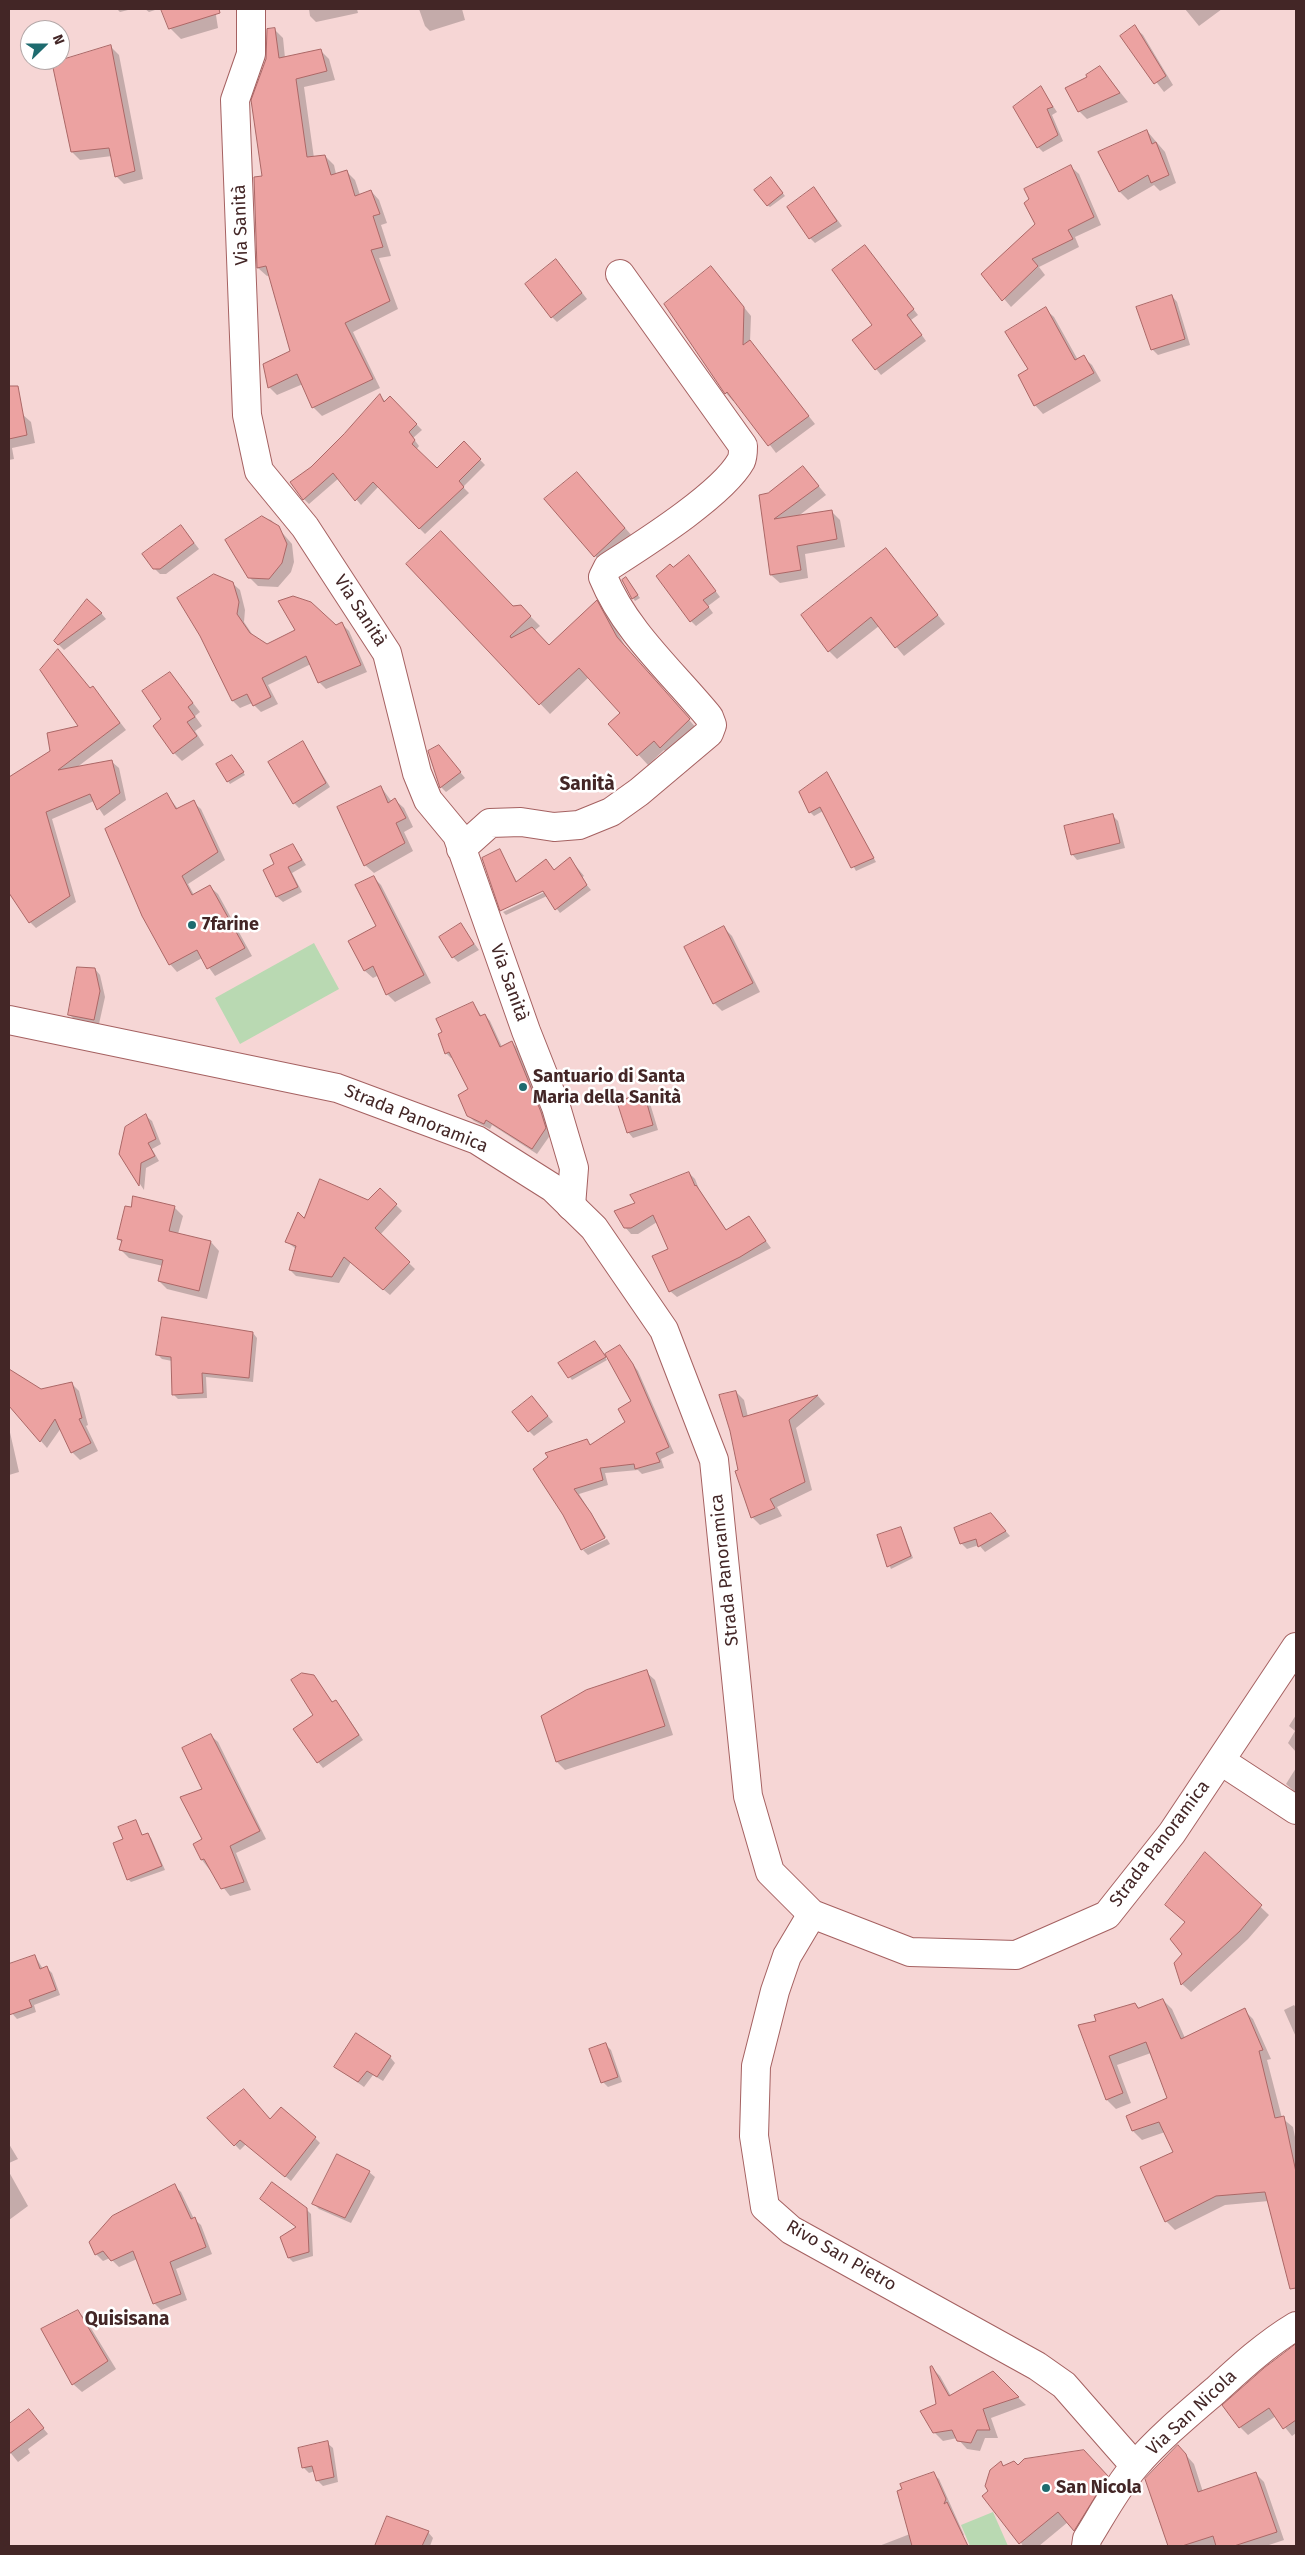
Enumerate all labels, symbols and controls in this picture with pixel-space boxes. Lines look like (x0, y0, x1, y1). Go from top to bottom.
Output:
north arrow (20, 20, 70, 70)
text: N (49, 32, 68, 47)
street label: Via Sanità (229, 184, 253, 266)
street label: Via Sanità (329, 571, 391, 651)
district label: Sanità (559, 774, 615, 796)
place label: 7farine (202, 914, 259, 936)
marker: 7farine (186, 919, 198, 931)
street label: Via Sanità (485, 941, 533, 1025)
place label: Santuario di Santa Maria della Sanità (533, 1066, 685, 1108)
street label: Strada Panoramica (341, 1080, 491, 1158)
marker: Santuario di Santa Maria della Sanità (517, 1081, 529, 1093)
street label: Strada Panoramica (706, 1493, 744, 1647)
street label: Strada Panoramica (1105, 1776, 1215, 1912)
street label: Rivo San Pietro (782, 2216, 900, 2296)
district label: Quisisana (85, 2309, 169, 2331)
street label: Via San Nicola (1142, 2366, 1242, 2460)
place label: San Nicola (1056, 2477, 1142, 2499)
marker: San Nicola (1040, 2482, 1052, 2494)

